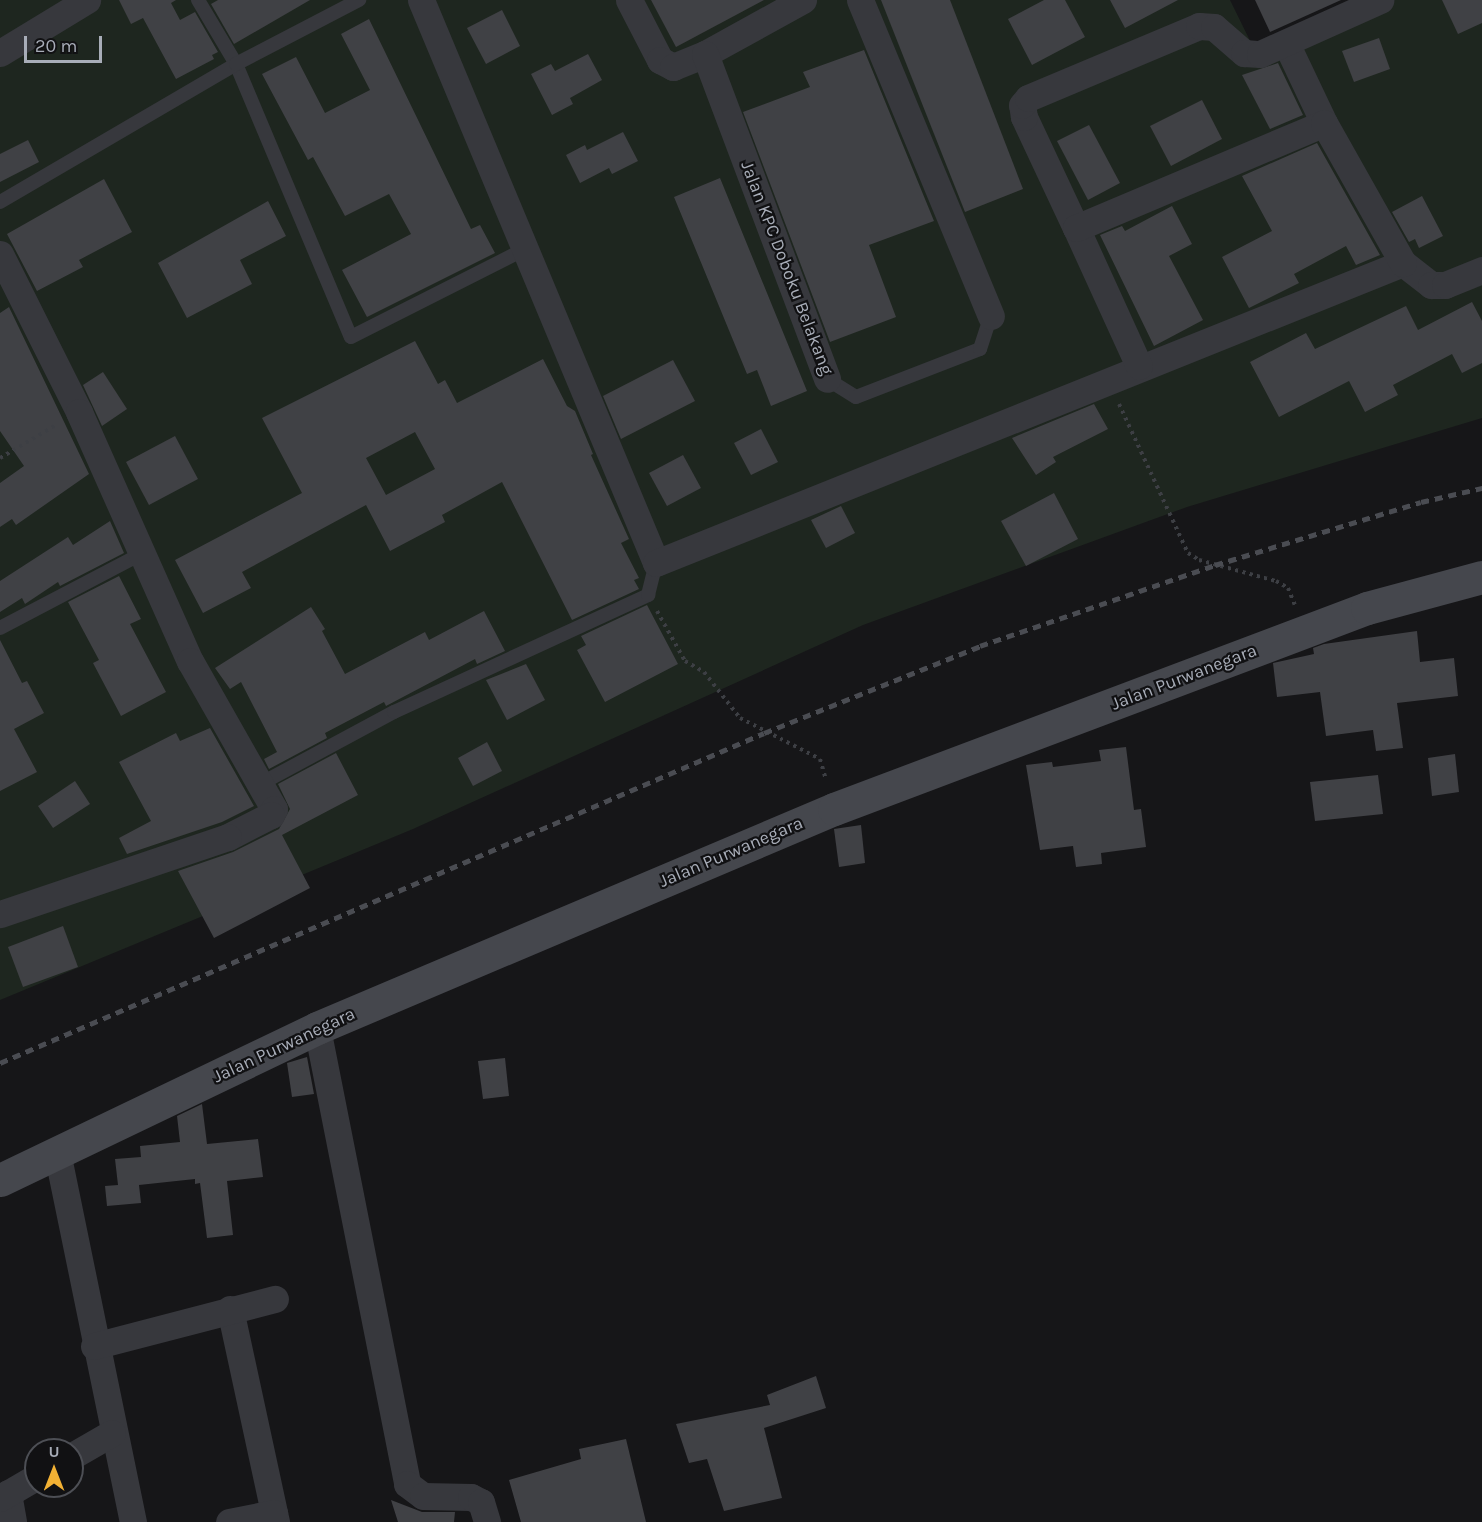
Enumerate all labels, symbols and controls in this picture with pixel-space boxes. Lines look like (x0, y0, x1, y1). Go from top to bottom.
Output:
scale bar (27, 24, 105, 62)
text: 20 m (35, 35, 77, 57)
street label: Jalan KPC Doboku Belakang (736, 158, 838, 378)
street label: Jalan Purwanegara (1108, 639, 1260, 715)
street label: Jalan Purwanegara (656, 812, 806, 892)
street label: Jalan Purwanegara (210, 1003, 358, 1087)
north arrow (24, 1438, 84, 1498)
text: U (48, 1442, 60, 1461)

